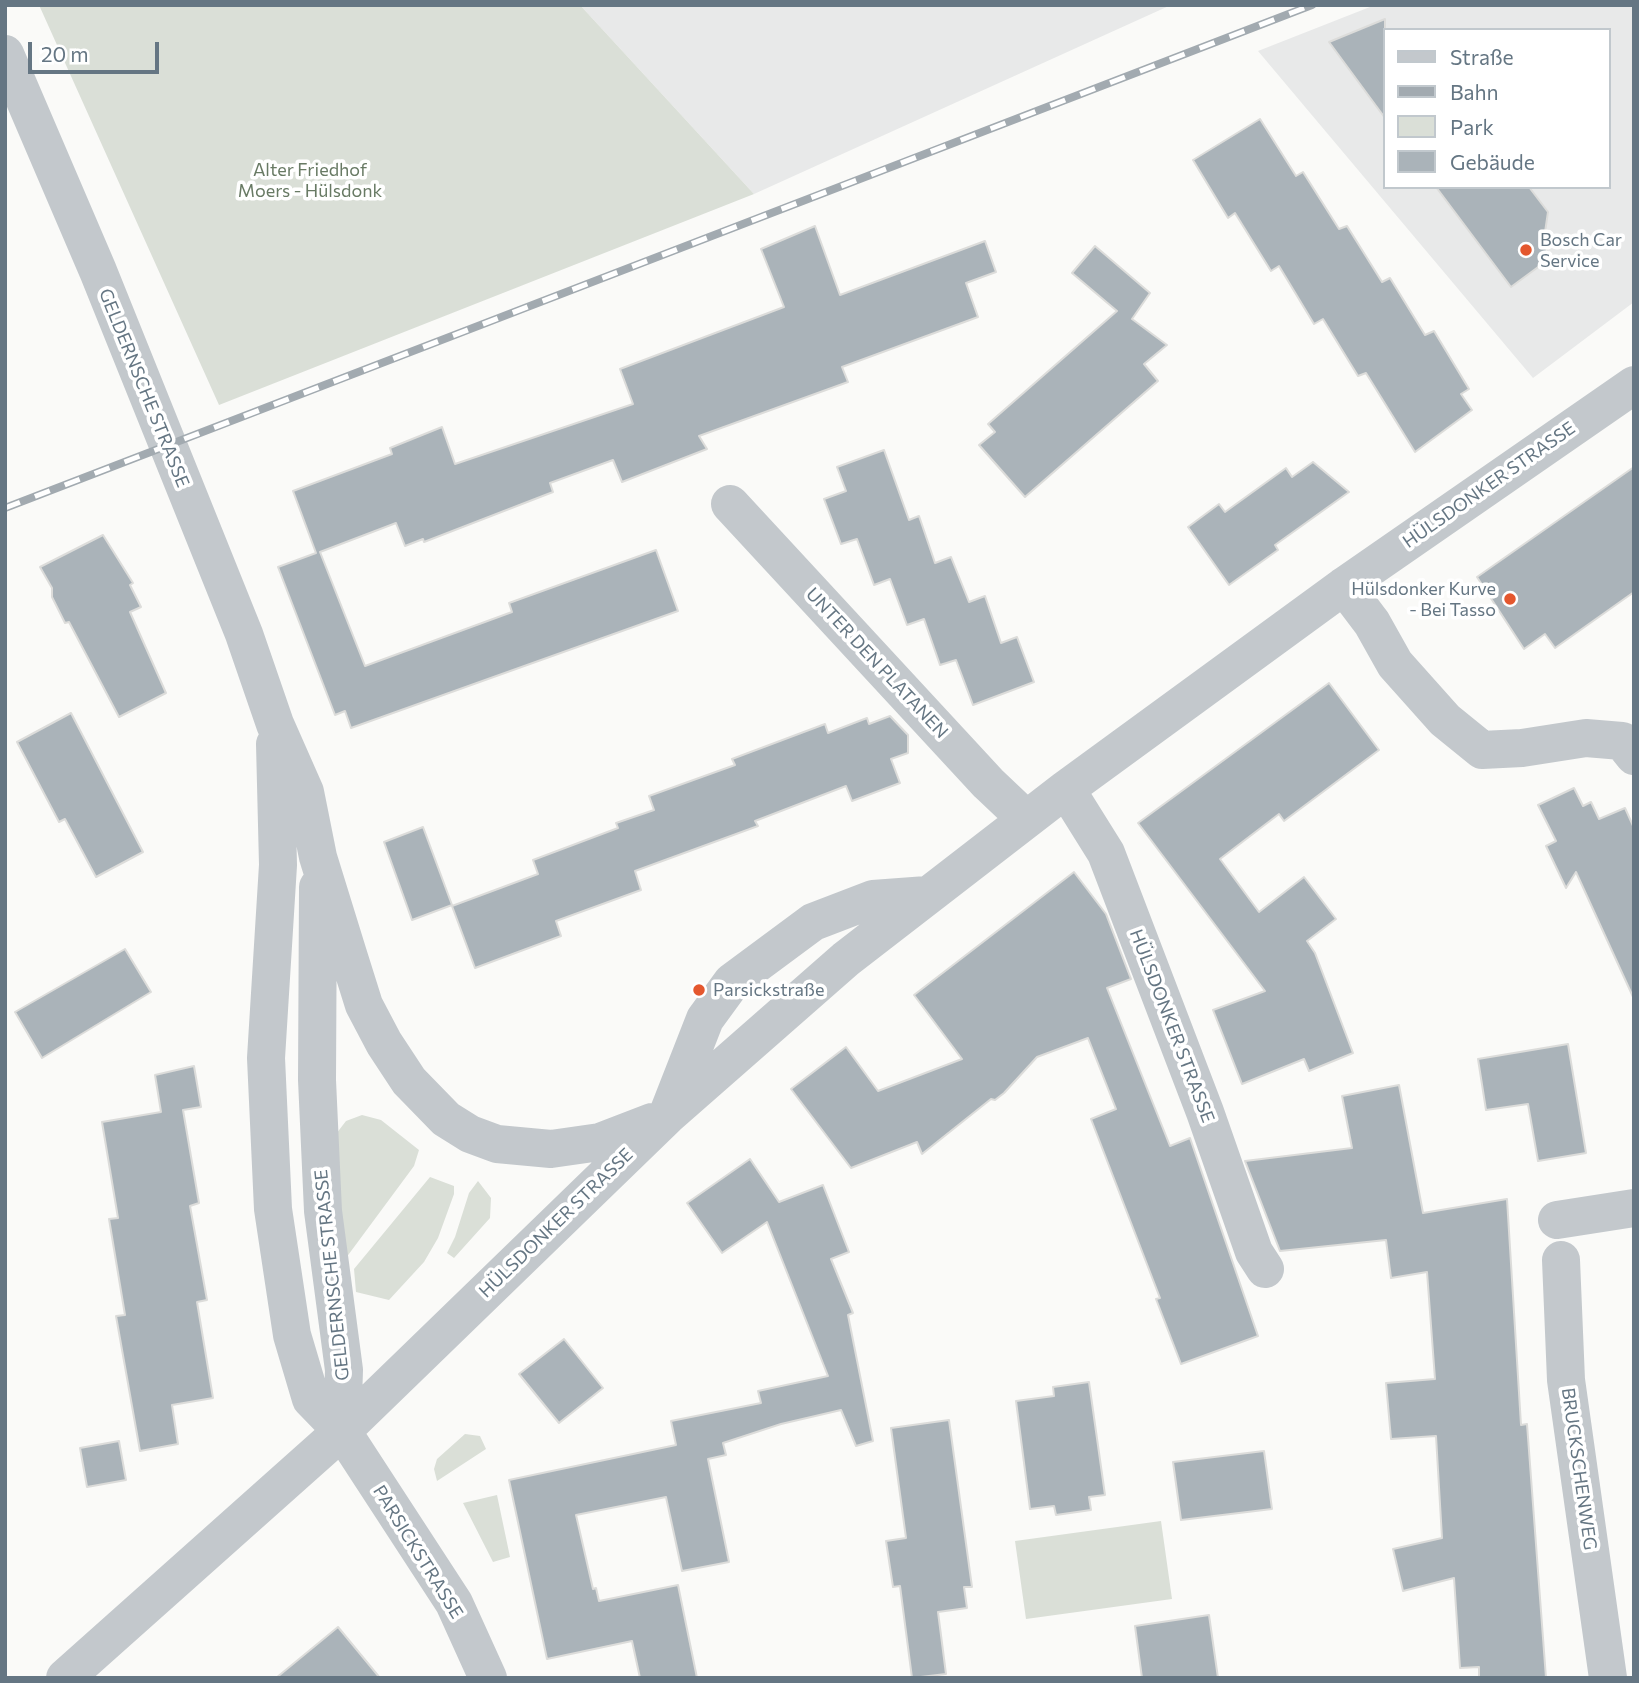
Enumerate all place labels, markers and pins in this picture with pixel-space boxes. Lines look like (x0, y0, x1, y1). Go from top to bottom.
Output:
place label: Bosch Car Service (1540, 229, 1622, 272)
marker: Bosch Car Service (1518, 242, 1534, 258)
place label: Hülsdonker Kurve - Bei Tasso (1351, 578, 1496, 620)
marker: Hülsdonker Kurve - Bei Tasso (1502, 591, 1518, 607)
place label: Parsickstraße (713, 979, 824, 1001)
marker: Parsickstraße (691, 982, 707, 998)

